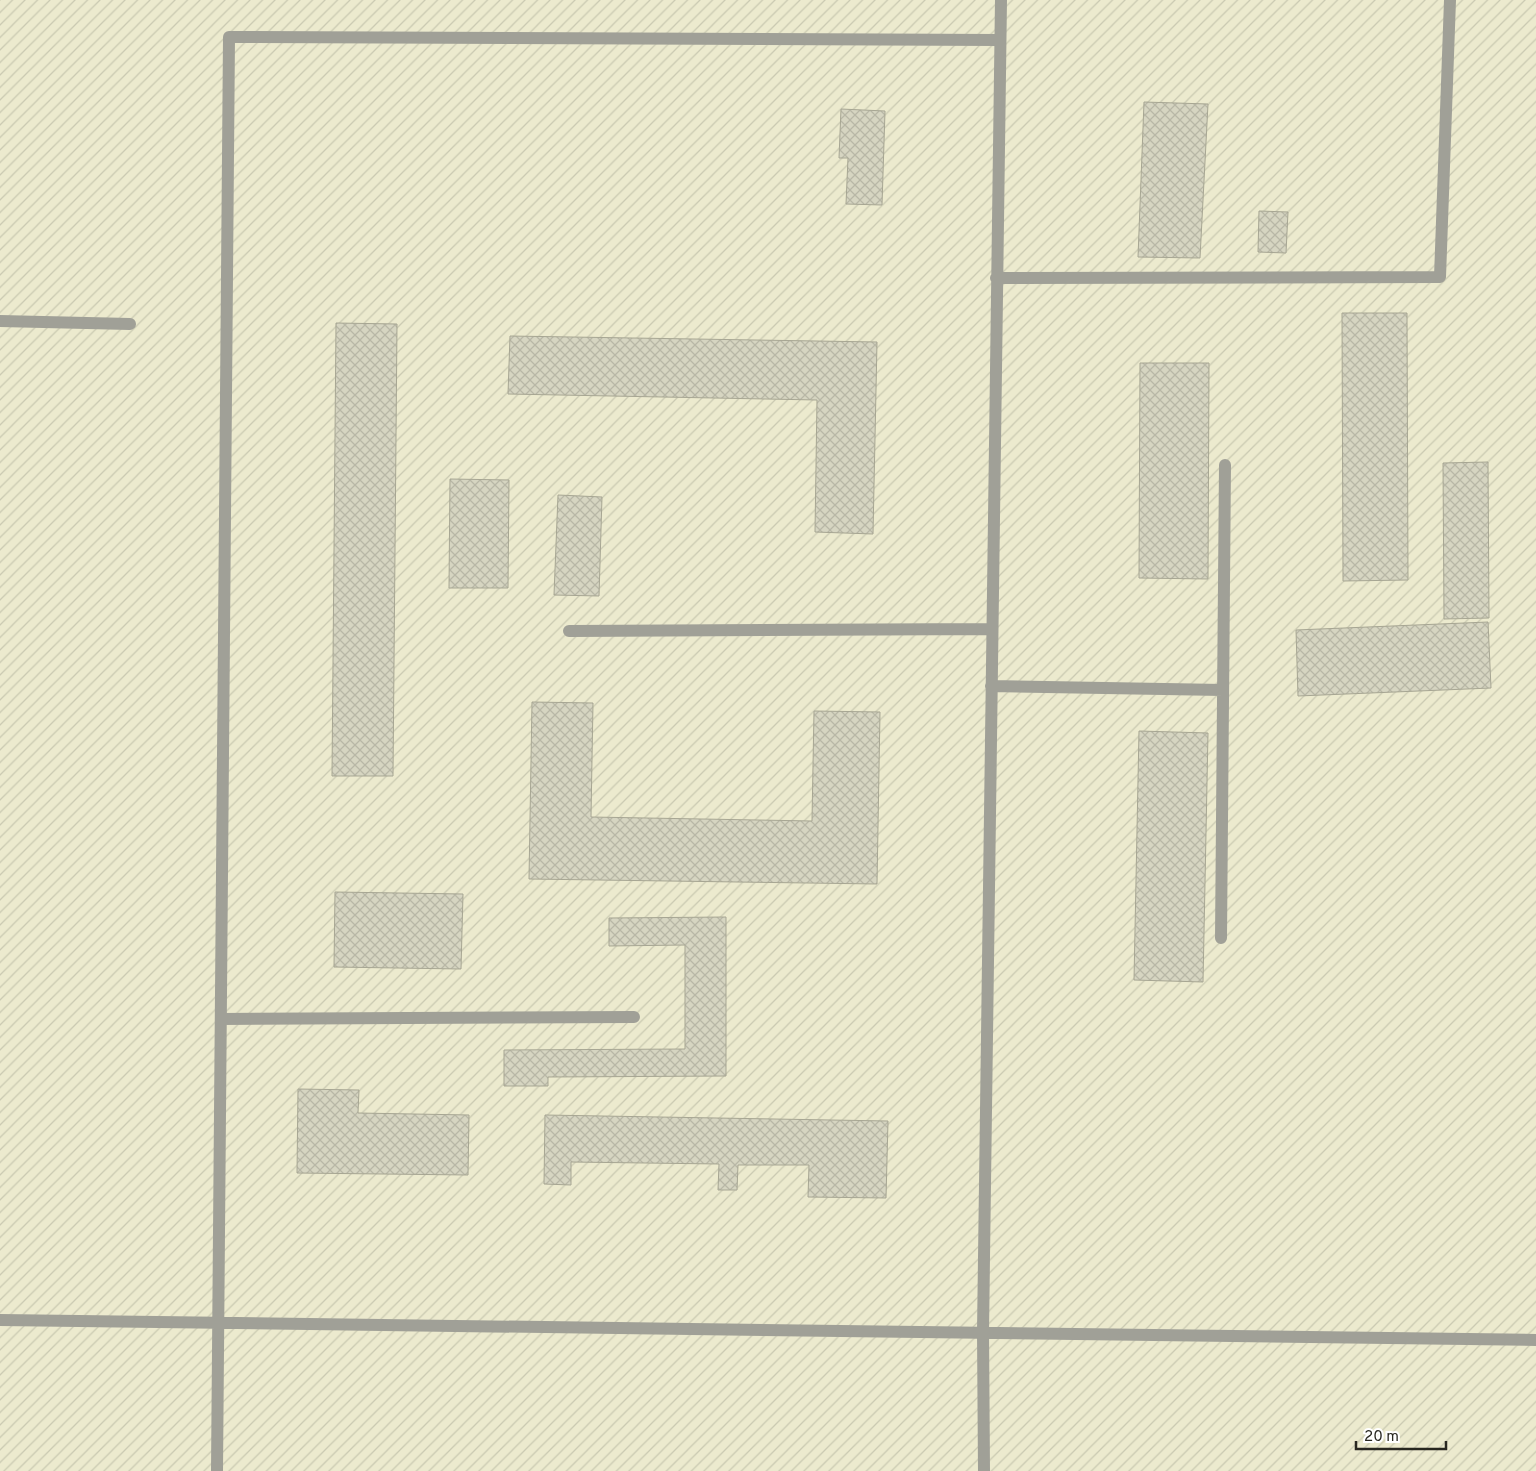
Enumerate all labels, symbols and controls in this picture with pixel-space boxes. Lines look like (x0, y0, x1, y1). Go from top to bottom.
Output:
scale bar (1356, 1418, 1446, 1450)
text: 20 m (1364, 1428, 1399, 1447)

